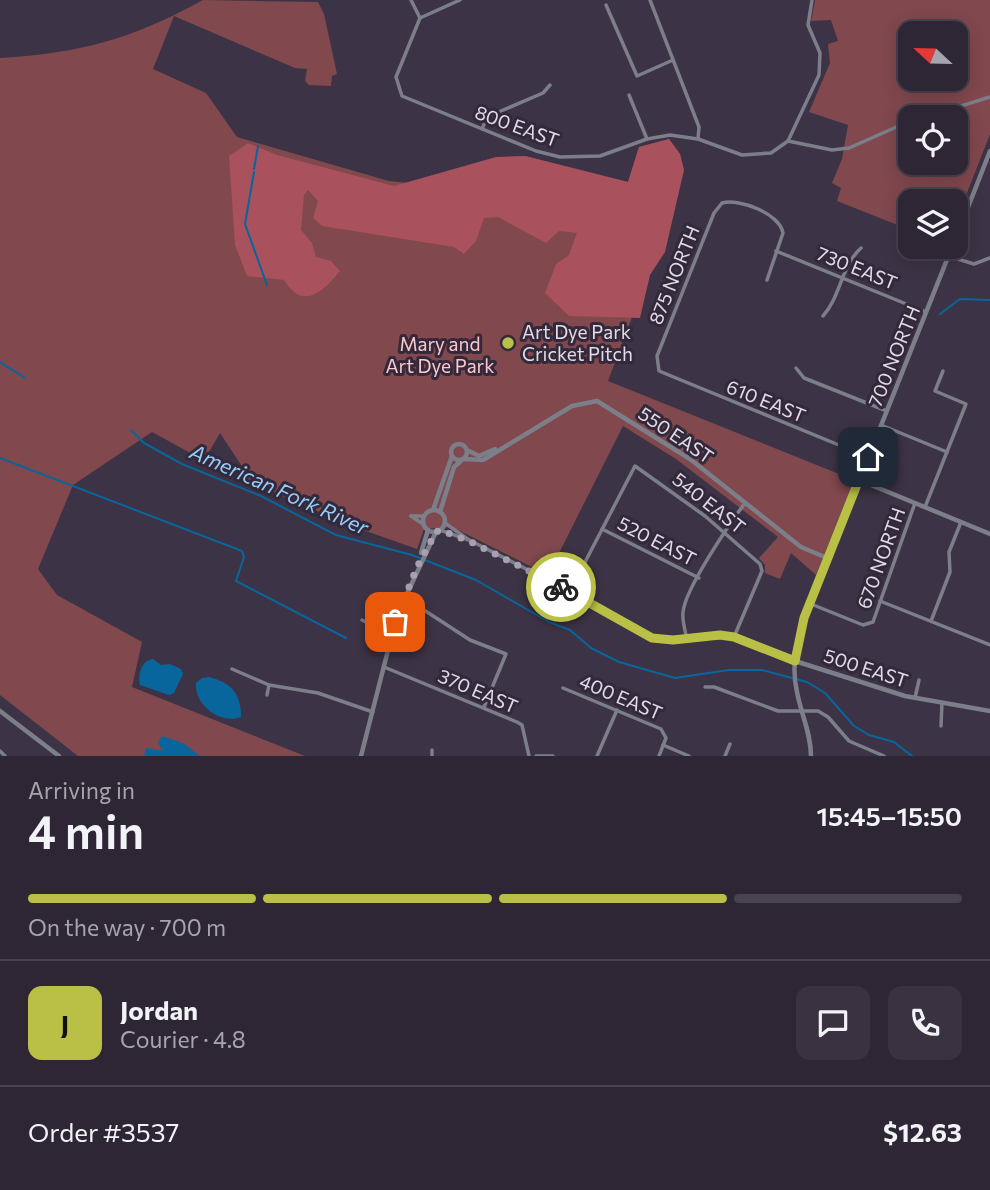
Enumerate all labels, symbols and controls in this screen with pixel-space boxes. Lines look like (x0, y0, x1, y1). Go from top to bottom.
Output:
north arrow (898, 21, 968, 91)
map controls (898, 21, 968, 259)
street label: 800 EAST (472, 100, 562, 151)
button: locate (898, 105, 968, 175)
button: layers (898, 189, 968, 259)
street label: 875 NORTH (643, 222, 704, 328)
street label: 730 EAST (814, 241, 901, 294)
street label: 700 NORTH (863, 302, 924, 410)
place label: Art Dye Park Cricket Pitch (522, 320, 633, 365)
park label: Mary and Art Dye Park (385, 332, 495, 377)
marker: Art Dye Park Cricket Pitch (500, 335, 516, 351)
street label: 610 EAST (723, 374, 809, 427)
street label: 550 EAST (634, 401, 718, 468)
pin (838, 427, 898, 487)
water label: American Fork River (186, 438, 373, 539)
icon: home (849, 438, 887, 476)
street label: 540 EAST (668, 467, 750, 538)
street label: 670 NORTH (852, 504, 909, 612)
street label: 520 EAST (614, 511, 700, 570)
courier (526, 552, 596, 622)
icon: bike (542, 568, 580, 606)
pin (365, 592, 425, 652)
icon: bag (376, 603, 414, 641)
street label: 500 EAST (821, 643, 911, 692)
street label: 370 EAST (435, 663, 521, 718)
street label: 400 EAST (577, 669, 666, 724)
text: Arriving in (28, 776, 135, 804)
text: 15:45–15:50 (817, 800, 962, 831)
text: 4 min (28, 802, 144, 858)
text: On the way · 700 m (28, 913, 226, 941)
button: chat (796, 986, 870, 1060)
button: phone (888, 986, 962, 1060)
text: Jordan (120, 994, 198, 1025)
text: J (61, 1008, 69, 1039)
text: Courier · 4.8 (120, 1025, 246, 1053)
text: Order #3537 (28, 1116, 179, 1147)
text: $12.63 (883, 1116, 962, 1147)

